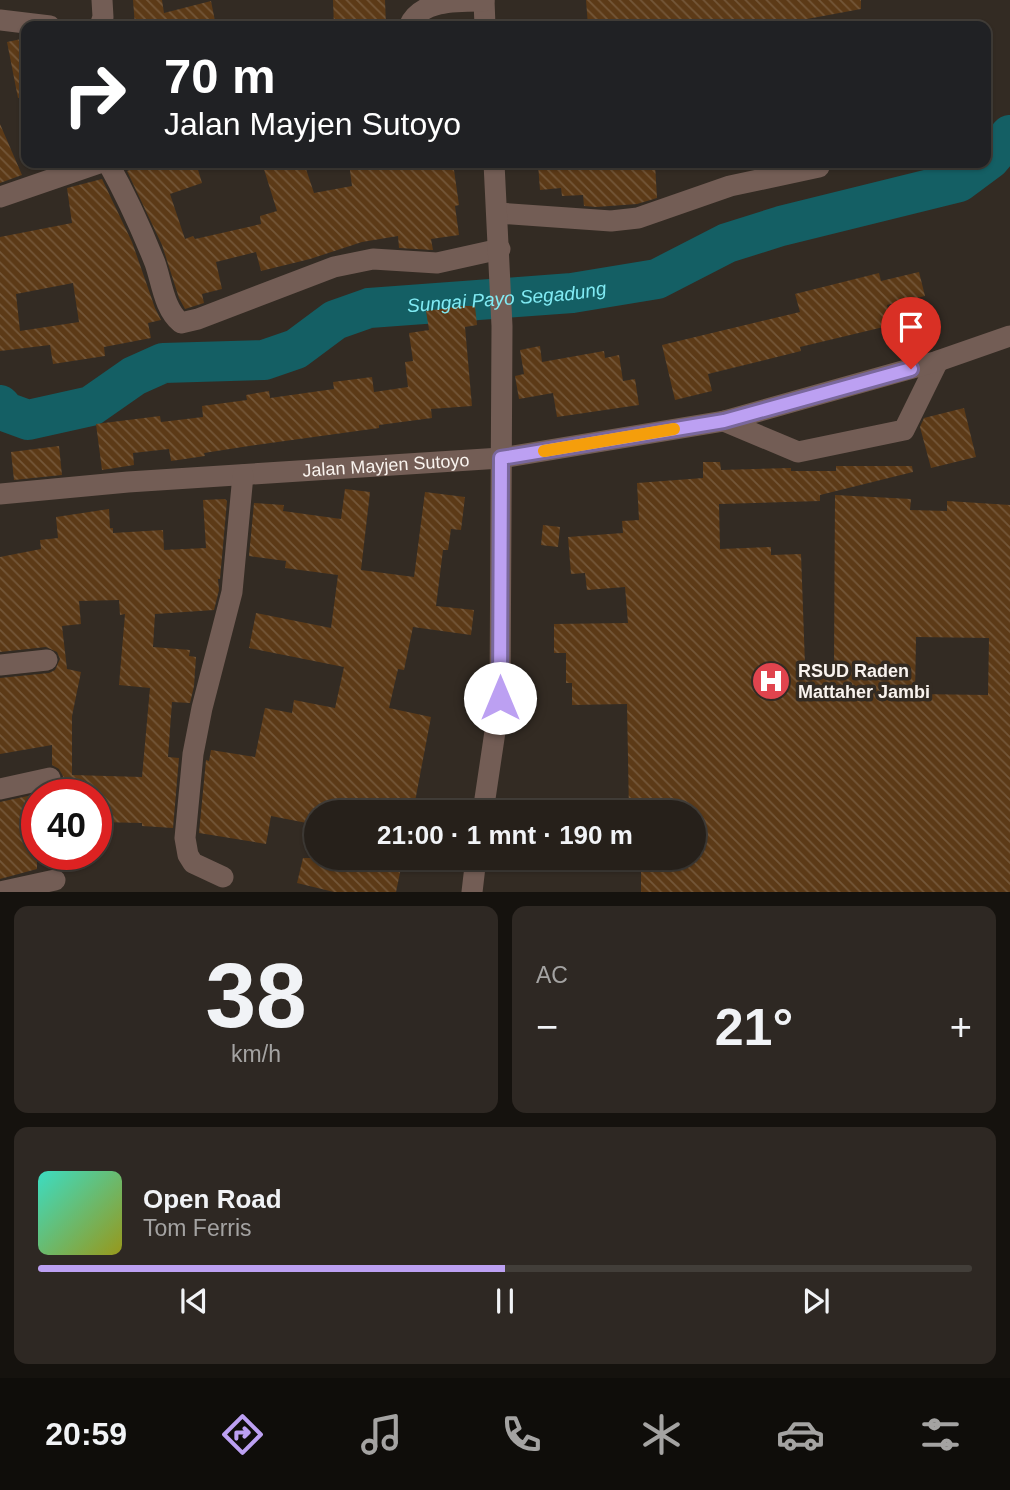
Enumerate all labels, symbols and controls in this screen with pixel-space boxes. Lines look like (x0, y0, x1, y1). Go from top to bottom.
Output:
icon: right (49, 49, 140, 140)
text: 70 m (164, 49, 276, 103)
text: Jalan Mayjen Sutoyo (164, 106, 461, 142)
water label: Sungai Payo Segadung (406, 277, 608, 316)
pin (881, 297, 941, 369)
icon: arrive (892, 308, 930, 346)
street label: Jalan Mayjen Sutoyo (302, 450, 470, 481)
hospital icon: RSUD Raden Mattaher Jambi (750, 660, 792, 702)
position arrow (463, 661, 537, 735)
place label: RSUD Raden Mattaher Jambi (798, 661, 930, 702)
speed limit sign: 40 (21, 779, 112, 870)
text: 21:00 · 1 mnt · 190 m (377, 820, 633, 850)
text: 38 (205, 945, 307, 1046)
text: AC (536, 962, 568, 988)
text: 21° (715, 998, 793, 1056)
text: − (536, 1006, 558, 1048)
text: + (950, 1006, 972, 1048)
text: km/h (231, 1041, 281, 1067)
text: Open Road (143, 1184, 282, 1214)
text: Tom Ferris (143, 1215, 252, 1241)
icon: previous (175, 1282, 213, 1320)
icon: pause (486, 1282, 524, 1320)
icon: next (797, 1282, 835, 1320)
icon: directions (218, 1410, 267, 1459)
icon: music (357, 1410, 406, 1459)
icon: phone (497, 1410, 546, 1459)
icon: climate (637, 1410, 686, 1459)
icon: car (776, 1410, 825, 1459)
icon: filters (916, 1410, 965, 1459)
text: 20:59 (45, 1416, 127, 1452)

